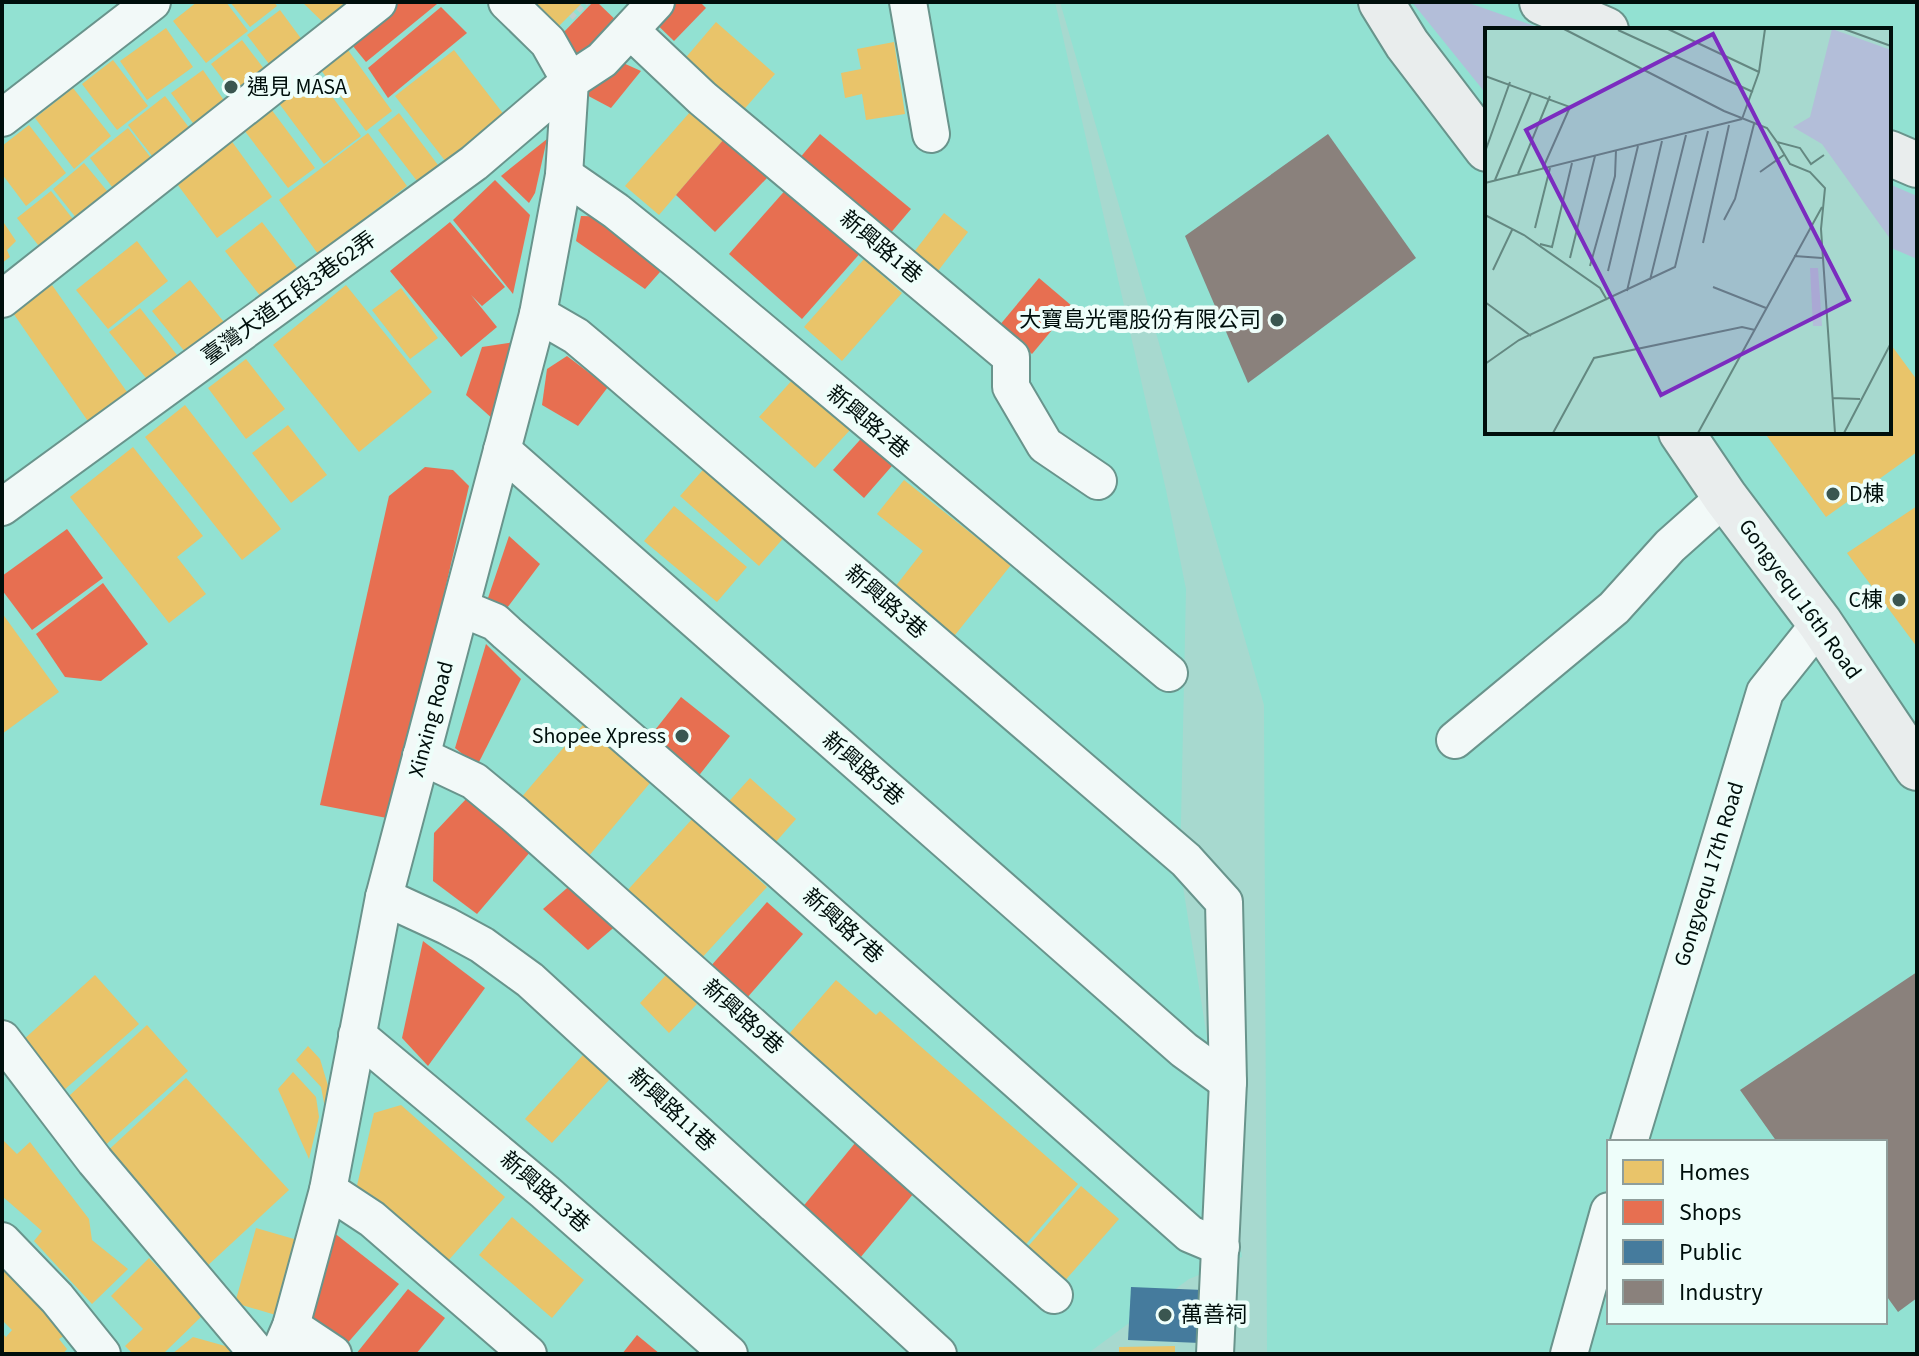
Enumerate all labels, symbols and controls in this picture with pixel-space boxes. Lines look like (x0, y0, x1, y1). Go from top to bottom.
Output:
inset map (1485, 28, 1891, 434)
place label: 遇見 MASA (247, 71, 347, 103)
marker: 遇見 MASA (222, 78, 240, 96)
street label: 新興路1巷 (833, 203, 929, 291)
street label: 臺灣大道五段3巷62弄 (195, 224, 383, 372)
place label: 大寶島光電股份有限公司 (1019, 304, 1261, 336)
marker: 大寶島光電股份有限公司 (1268, 311, 1286, 329)
street label: 新興路2巷 (820, 378, 916, 466)
place label: D棟 (1849, 478, 1885, 510)
marker: D棟 (1824, 485, 1842, 503)
street label: Gongyequ 16th Road (1731, 512, 1869, 686)
street label: 新興路3巷 (838, 557, 934, 647)
place label: C棟 (1848, 584, 1883, 616)
marker: C棟 (1890, 591, 1908, 609)
street label: Xinxing Road (400, 658, 462, 780)
place label: Shopee Xpress (532, 720, 666, 752)
street label: 新興路5巷 (815, 724, 911, 814)
marker: Shopee Xpress (673, 727, 691, 745)
street label: Gongyequ 17th Road (1666, 778, 1752, 970)
street label: 新興路7巷 (796, 881, 890, 971)
street label: 新興路9巷 (696, 972, 790, 1062)
street label: 新興路11巷 (621, 1061, 723, 1159)
legend (1607, 1140, 1887, 1324)
street label: 新興路13巷 (493, 1144, 597, 1240)
text: Homes (1679, 1155, 1750, 1190)
text: Shops (1679, 1195, 1741, 1230)
text: Public (1679, 1235, 1742, 1270)
text: Industry (1679, 1275, 1763, 1310)
place label: 萬善祠 (1181, 1299, 1247, 1331)
marker: 萬善祠 (1156, 1306, 1174, 1324)

